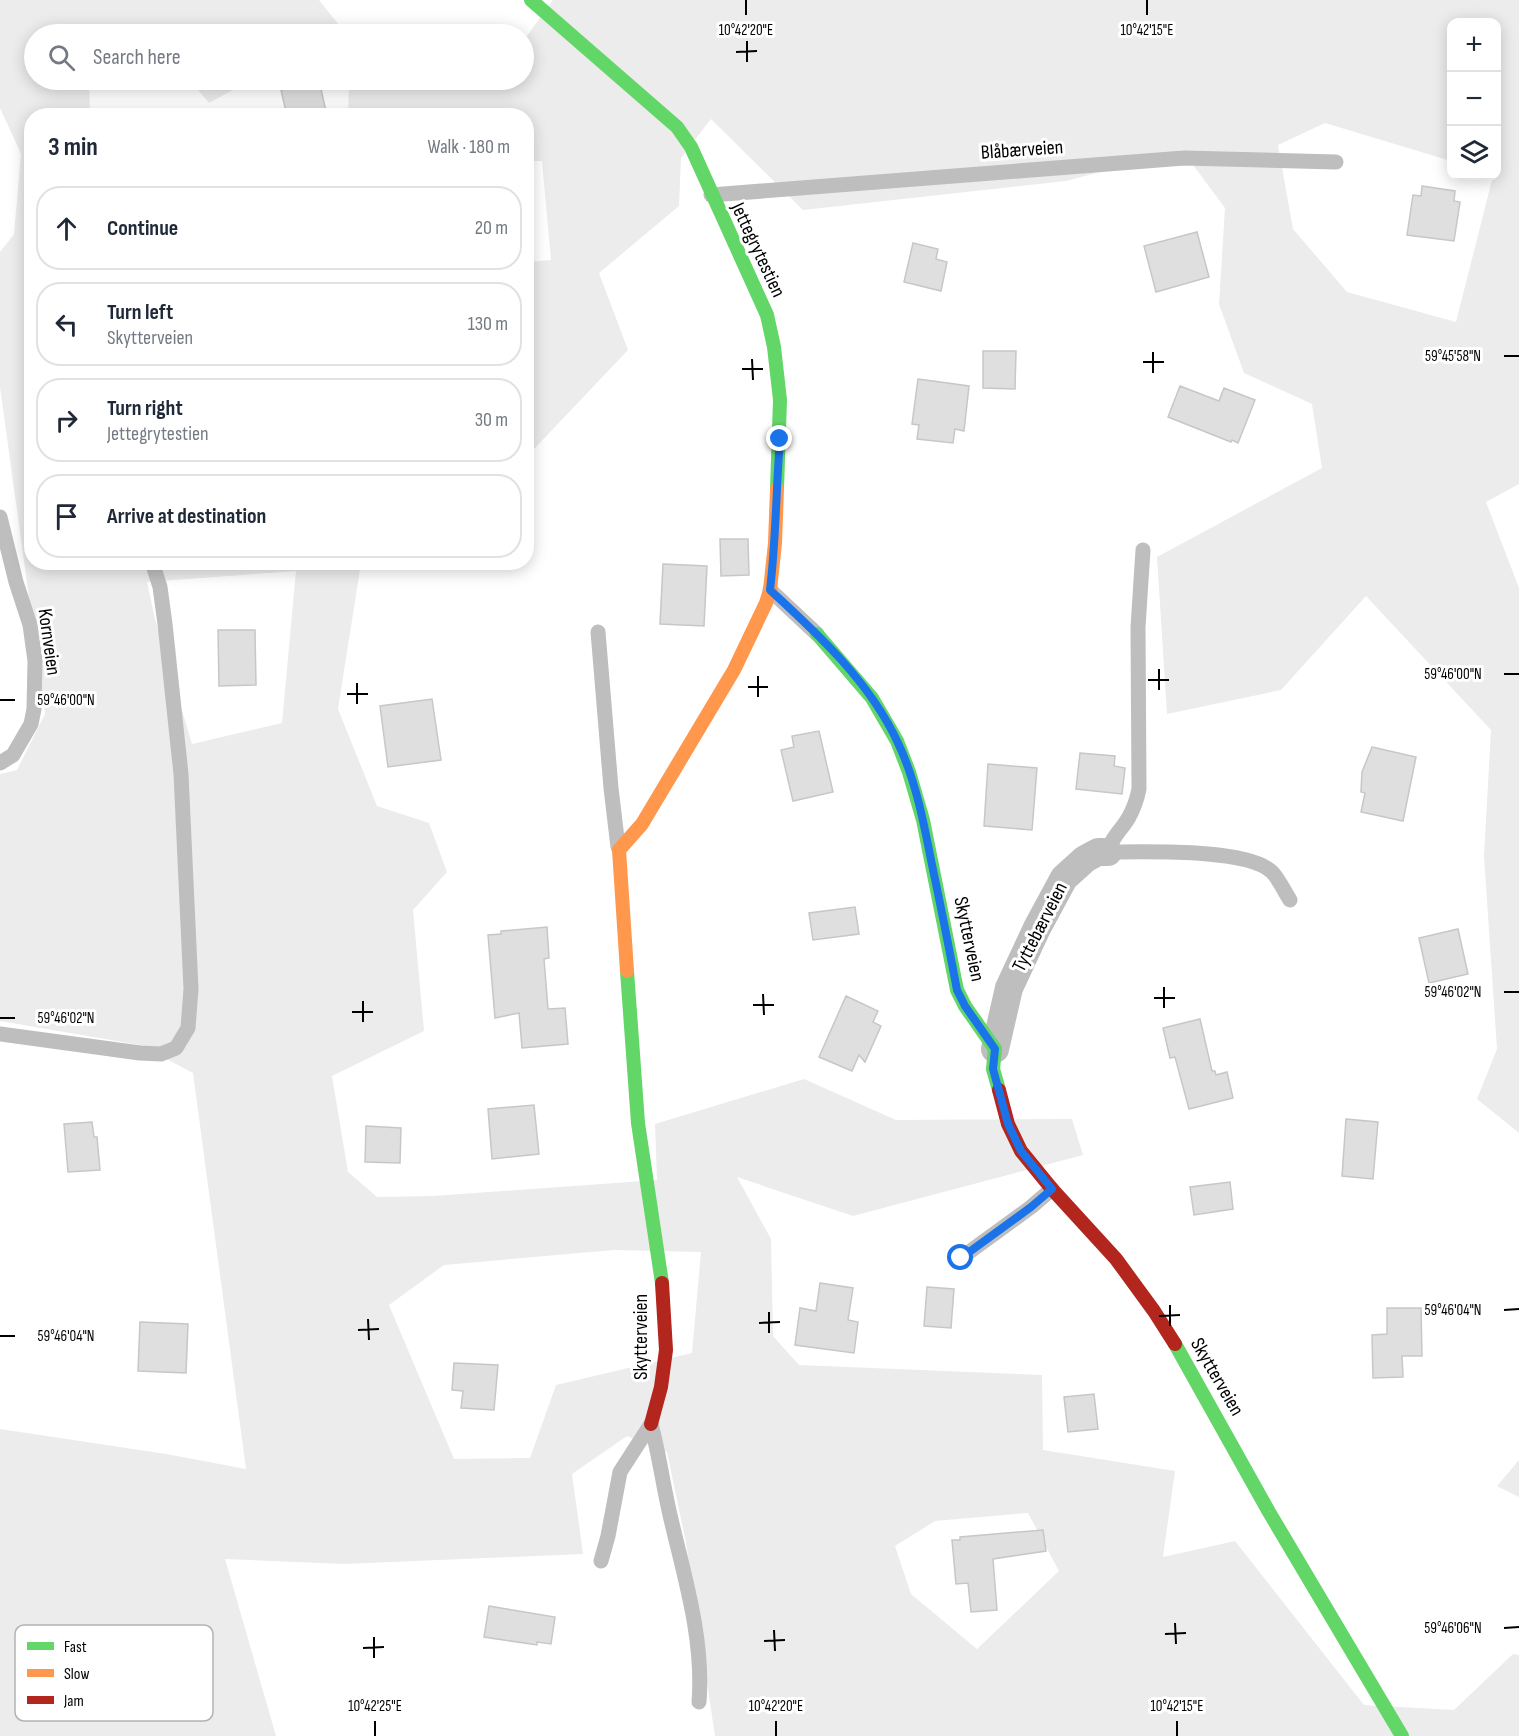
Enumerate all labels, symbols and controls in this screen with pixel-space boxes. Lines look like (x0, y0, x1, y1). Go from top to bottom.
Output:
map controls (1447, 18, 1501, 180)
button: + (1447, 18, 1501, 72)
text: 10°42'20"E (719, 21, 773, 40)
text: 10°42'15"E (1121, 21, 1173, 40)
search box (24, 24, 534, 90)
icon: search (45, 41, 78, 74)
text: Search here (93, 44, 180, 71)
button: − (1447, 72, 1501, 126)
button: layers (1447, 126, 1501, 180)
text: 3 min (48, 132, 98, 163)
text: Walk · 180 m (427, 135, 510, 159)
street label: Blåbærveien (980, 135, 1064, 165)
street label: Jettegrytestien (725, 198, 790, 301)
icon: ahead (50, 212, 83, 245)
text: Continue (107, 215, 178, 242)
text: 20 m (475, 216, 508, 240)
text: Turn left (107, 299, 173, 326)
icon: left (50, 308, 83, 341)
text: 130 m (468, 312, 508, 336)
text: Skytterveien (107, 326, 193, 350)
text: 59°45'58"N (1425, 347, 1481, 366)
text: Turn right (107, 395, 183, 422)
icon: right (50, 404, 83, 437)
text: 30 m (475, 408, 508, 432)
text: Jettegrytestien (107, 422, 208, 446)
route end (766, 425, 792, 451)
icon: arrive (50, 500, 83, 533)
text: Arrive at destination (107, 503, 266, 530)
street label: Kornveien (32, 607, 66, 677)
text: 59°46'00"N (1424, 665, 1482, 684)
text: 59°46'00"N (37, 691, 95, 710)
street label: Tyttebærveien (1007, 878, 1073, 976)
street label: Skytterveien (948, 894, 990, 984)
text: 59°46'02"N (1425, 983, 1481, 1002)
text: 59°46'02"N (38, 1009, 94, 1028)
route start (947, 1244, 973, 1270)
street label: Skytterveien (629, 1294, 653, 1380)
text: 59°46'04"N (1425, 1301, 1481, 1320)
text: 59°46'04"N (38, 1327, 94, 1346)
street label: Skytterveien (1185, 1334, 1249, 1420)
text: 59°46'06"N (1424, 1619, 1482, 1638)
legend (15, 1625, 213, 1721)
text: Fast (64, 1638, 87, 1657)
text: Slow (64, 1665, 89, 1684)
text: Jam (63, 1692, 84, 1711)
text: 10°42'25"E (348, 1697, 402, 1716)
text: 10°42'20"E (749, 1697, 803, 1716)
text: 10°42'15"E (1151, 1697, 1203, 1716)

